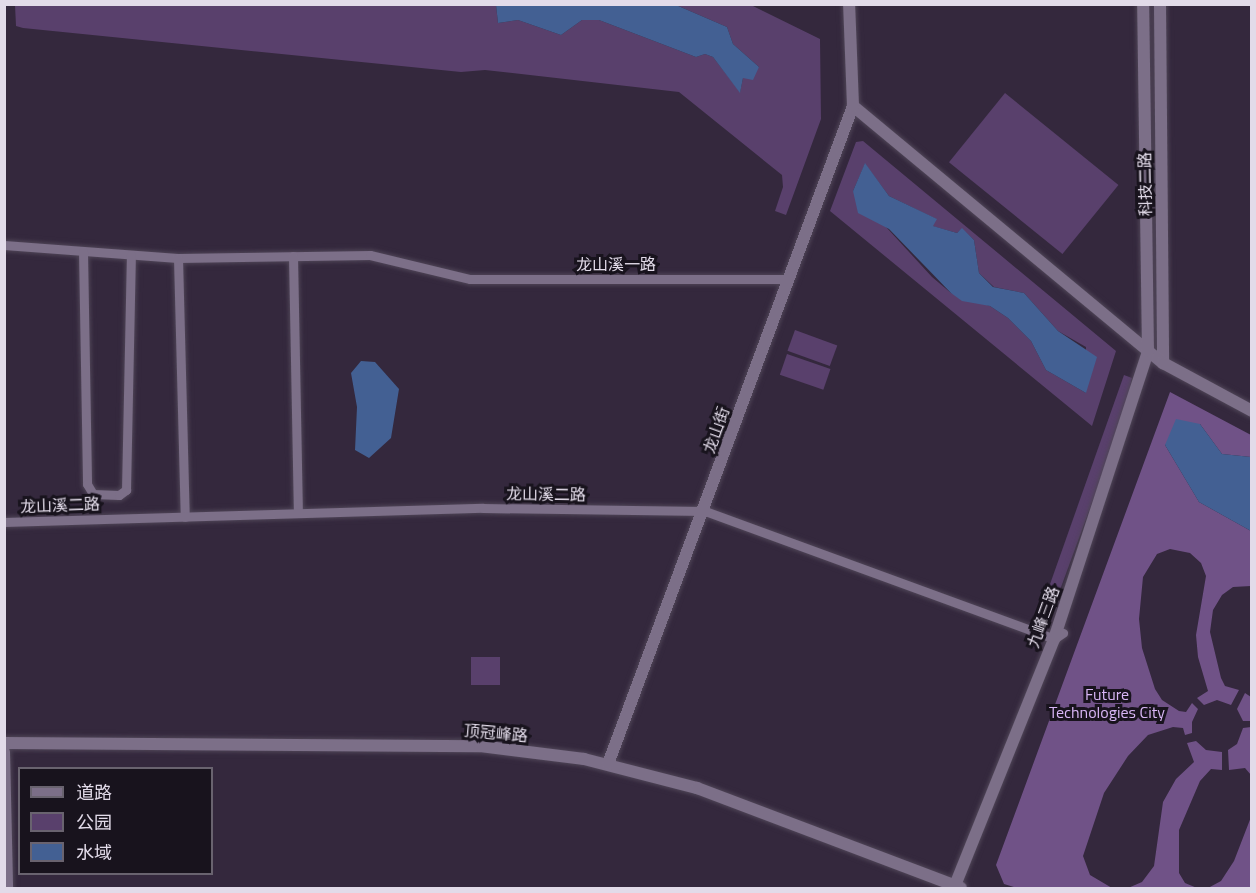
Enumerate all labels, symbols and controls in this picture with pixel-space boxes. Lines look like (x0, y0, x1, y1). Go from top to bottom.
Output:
street label: 科技二路 (1135, 152, 1155, 216)
street label: 龙山溪一路 (576, 254, 656, 274)
street label: 龙山街 (699, 404, 733, 456)
street label: 龙山溪二路 (506, 484, 586, 504)
street label: 龙山溪二路 (20, 494, 100, 516)
street label: 九峰三路 (1023, 584, 1063, 650)
park label: Future Technologies City (1049, 684, 1165, 722)
street label: 顶冠峰路 (463, 721, 529, 745)
legend (18, 767, 213, 875)
text: 道路 (76, 779, 112, 806)
text: 公园 (76, 809, 112, 836)
text: 水域 (76, 839, 112, 866)

